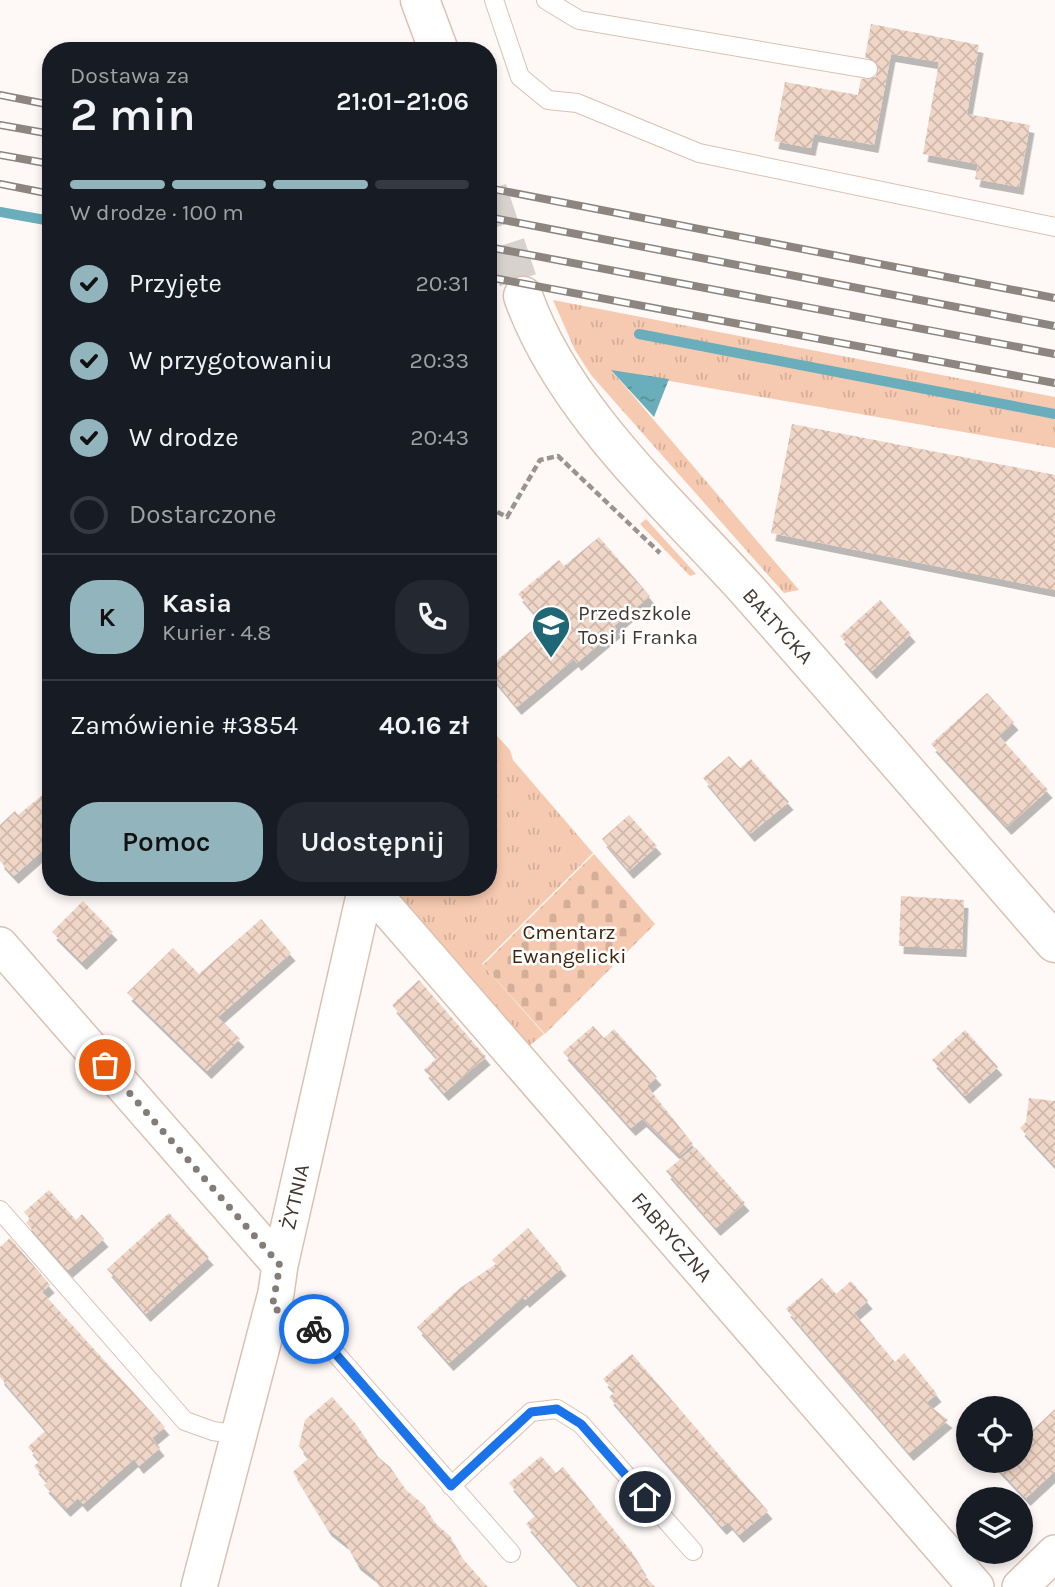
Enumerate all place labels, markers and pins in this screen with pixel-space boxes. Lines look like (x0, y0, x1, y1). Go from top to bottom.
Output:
place label: Przedszkole Tosi i Franka (578, 601, 698, 649)
school or university icon: Przedszkole Tosi i Franka (530, 604, 572, 659)
pin (75, 1035, 135, 1095)
pin (615, 1467, 675, 1527)

